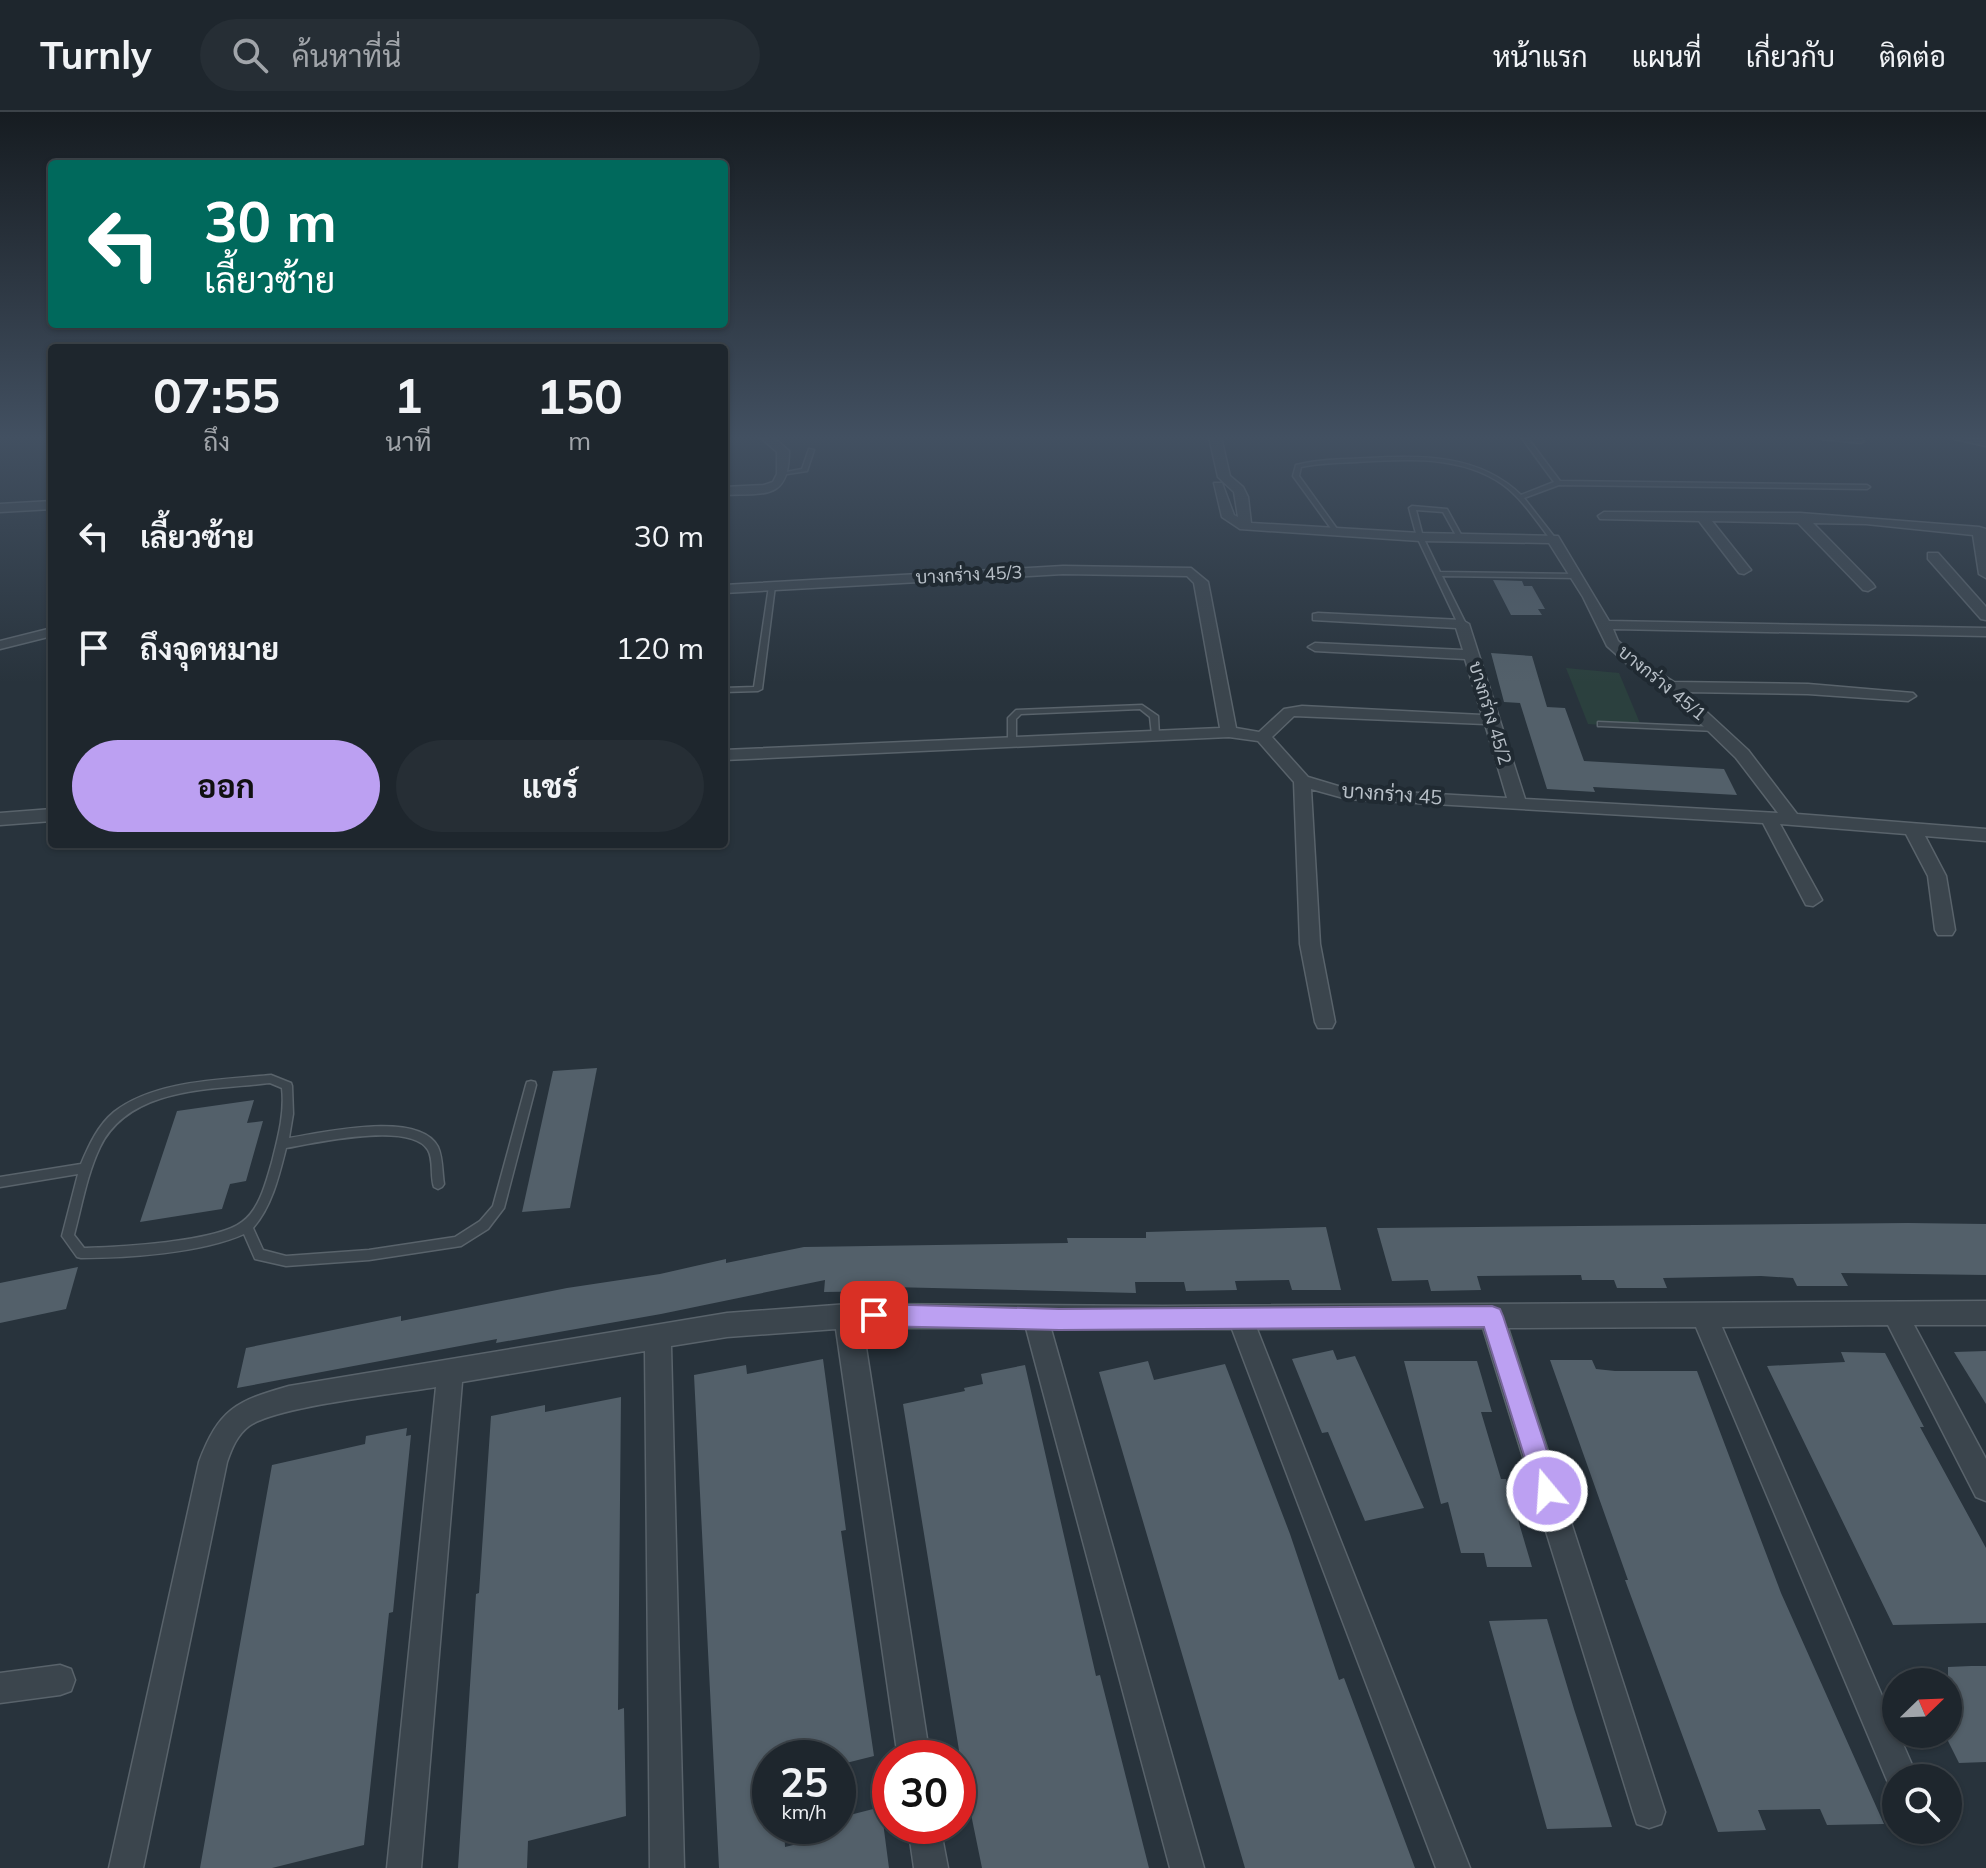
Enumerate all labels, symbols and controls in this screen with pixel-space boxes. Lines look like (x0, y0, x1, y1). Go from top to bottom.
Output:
search box (200, 19, 760, 91)
text: Turnly (40, 31, 152, 79)
icon: search (228, 33, 272, 77)
text: ค้นหาที่นี่ (292, 37, 401, 75)
text: หน้าแรก (1493, 39, 1588, 74)
text: แผนที่ (1632, 39, 1702, 74)
text: เกี่ยวกับ (1746, 39, 1835, 74)
text: ติดต่อ (1879, 39, 1946, 74)
text: 30 m (204, 186, 337, 256)
icon: left (72, 192, 176, 296)
text: เลี้ยวซ้าย (204, 257, 335, 302)
text: 07:55 (153, 365, 280, 425)
text: 1 (394, 365, 423, 425)
text: 150 (537, 366, 623, 426)
text: m (568, 424, 591, 457)
text: ถึง (203, 425, 230, 458)
text: นาที (385, 425, 431, 458)
icon: left (72, 514, 116, 558)
text: 30 m (634, 517, 704, 555)
text: เลี้ยวซ้าย (140, 518, 254, 556)
street label: บางกร่าง 45/3 (915, 560, 1023, 589)
icon: arrive (72, 626, 116, 670)
text: 120 m (616, 629, 704, 667)
text: ถึงจุดหมาย (140, 630, 279, 668)
street label: บางกร่าง 45/1 (1614, 640, 1711, 725)
street label: บางกร่าง 45/2 (1464, 658, 1517, 767)
button: ออก (72, 740, 380, 832)
button: แชร์ (396, 740, 704, 832)
street label: บางกร่าง 45 (1341, 778, 1443, 809)
pin (840, 1281, 908, 1349)
icon: arrive (852, 1293, 896, 1337)
position arrow (1505, 1449, 1589, 1533)
north arrow (1882, 1668, 1962, 1748)
map controls (1882, 1668, 1962, 1844)
speed limit sign: 30 (872, 1740, 976, 1844)
text: 25 (780, 1757, 828, 1807)
button: search (1882, 1764, 1962, 1844)
text: km/h (781, 1799, 827, 1824)

